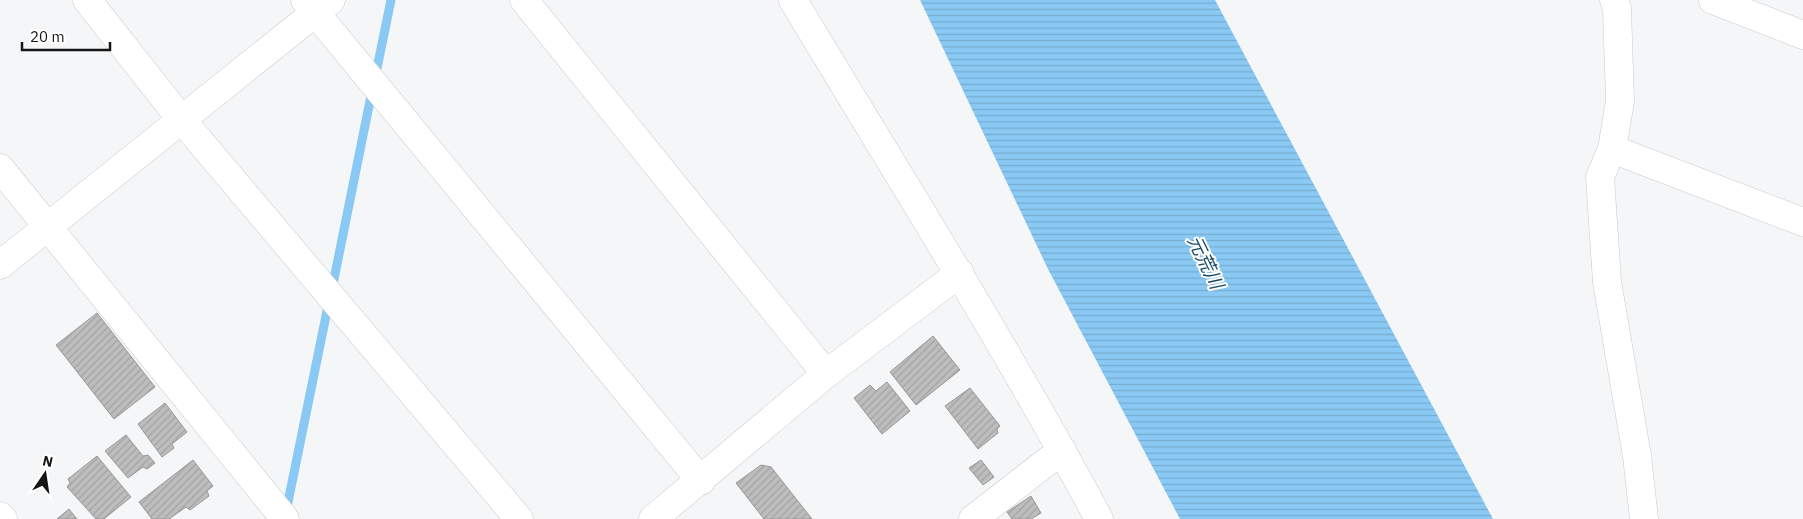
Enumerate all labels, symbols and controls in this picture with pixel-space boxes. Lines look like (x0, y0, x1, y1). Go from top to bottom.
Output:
scale bar (22, 20, 110, 52)
text: 20 m (30, 27, 65, 46)
water label: 元荒川 (1183, 231, 1230, 295)
north arrow (20, 449, 70, 499)
text: N (41, 451, 55, 471)

